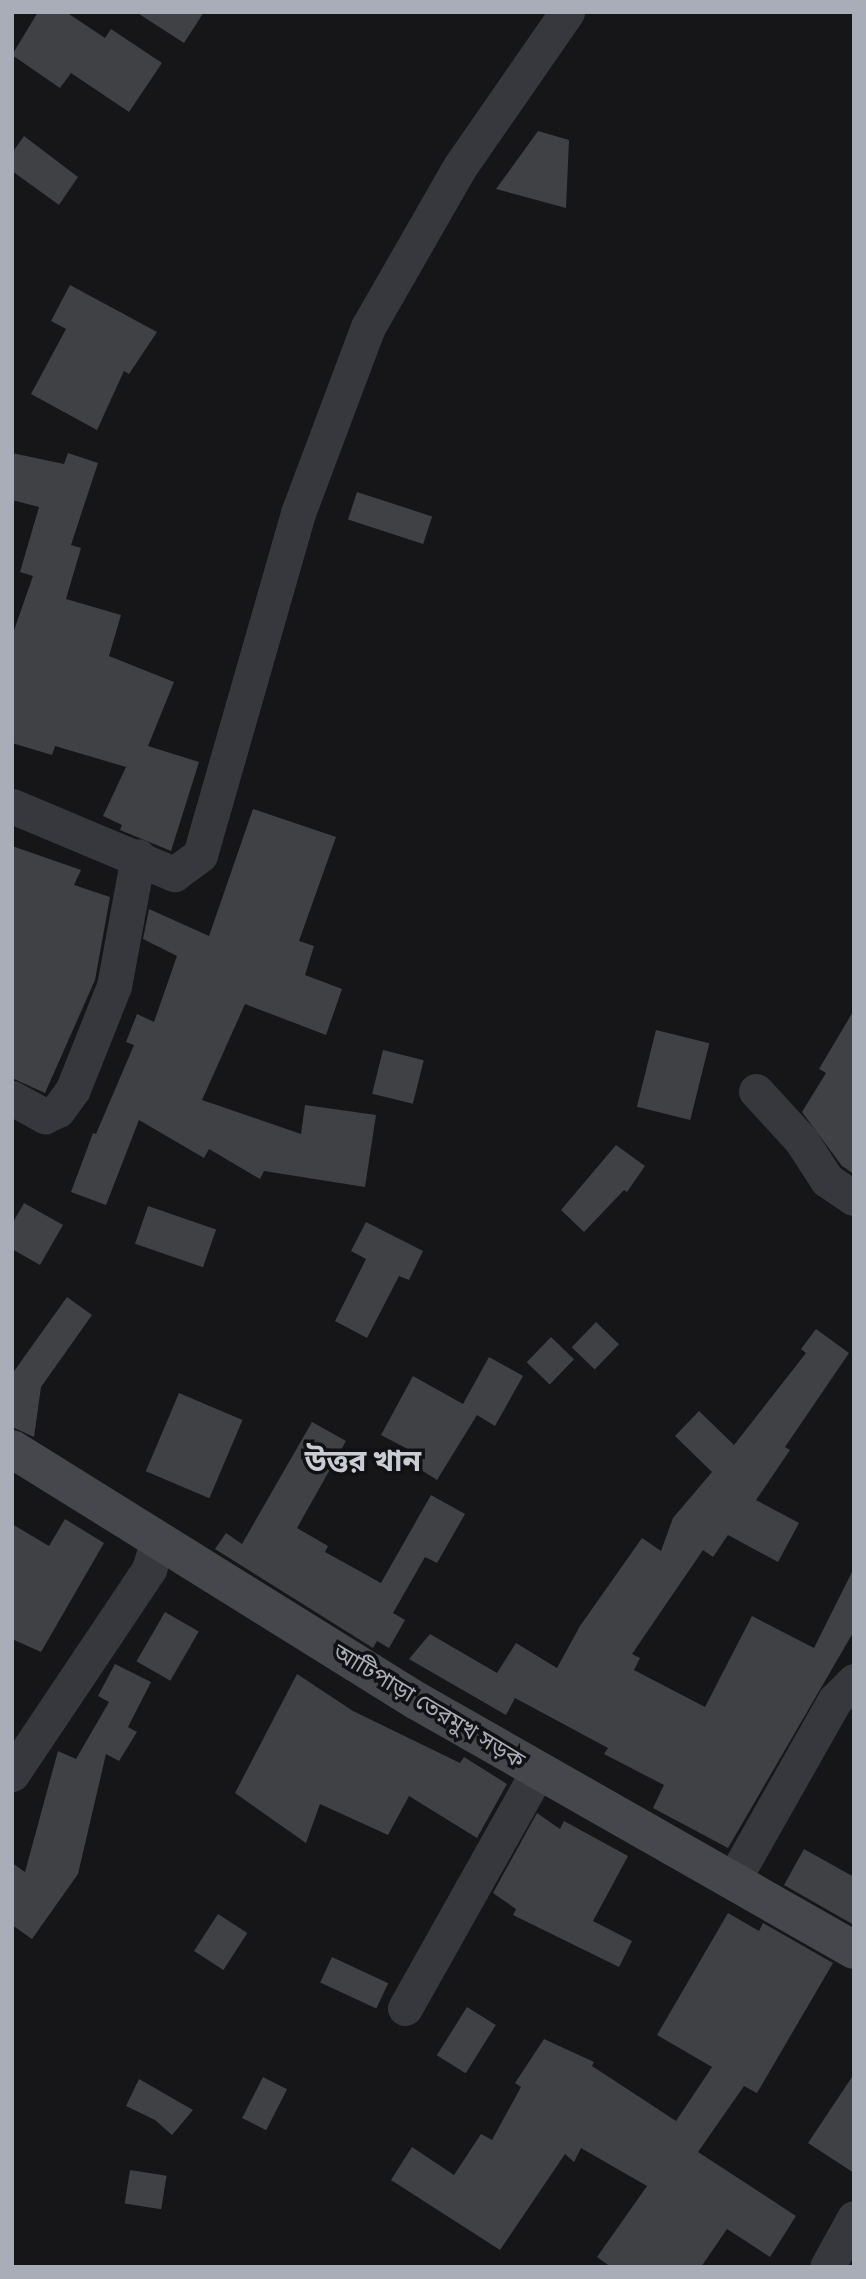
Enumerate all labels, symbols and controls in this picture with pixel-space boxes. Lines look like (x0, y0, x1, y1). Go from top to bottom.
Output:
district label: উত্তর খান (305, 1443, 421, 1479)
street label: আটিপাড়া তেরমুখ সড়ক (328, 1638, 530, 1774)

